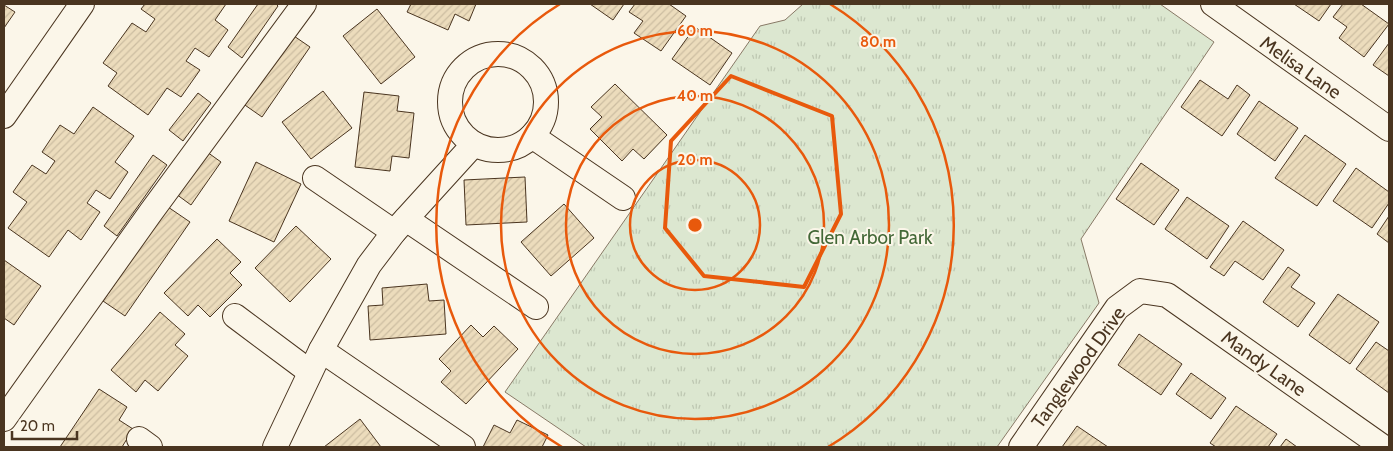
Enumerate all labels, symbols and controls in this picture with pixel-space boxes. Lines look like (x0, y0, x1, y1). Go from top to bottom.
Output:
text: 60 m (677, 22, 713, 40)
street label: Melisa Lane (1256, 31, 1346, 104)
text: 80 m (860, 33, 896, 51)
text: 40 m (677, 87, 713, 105)
text: 20 m (678, 151, 712, 169)
centre of rings (686, 216, 704, 234)
park label: Glen Arbor Park (808, 226, 933, 249)
street label: Tanglewood Drive (1027, 302, 1130, 432)
street label: Mandy Lane (1217, 326, 1311, 401)
scale bar (12, 408, 78, 440)
text: 20 m (20, 417, 55, 435)

